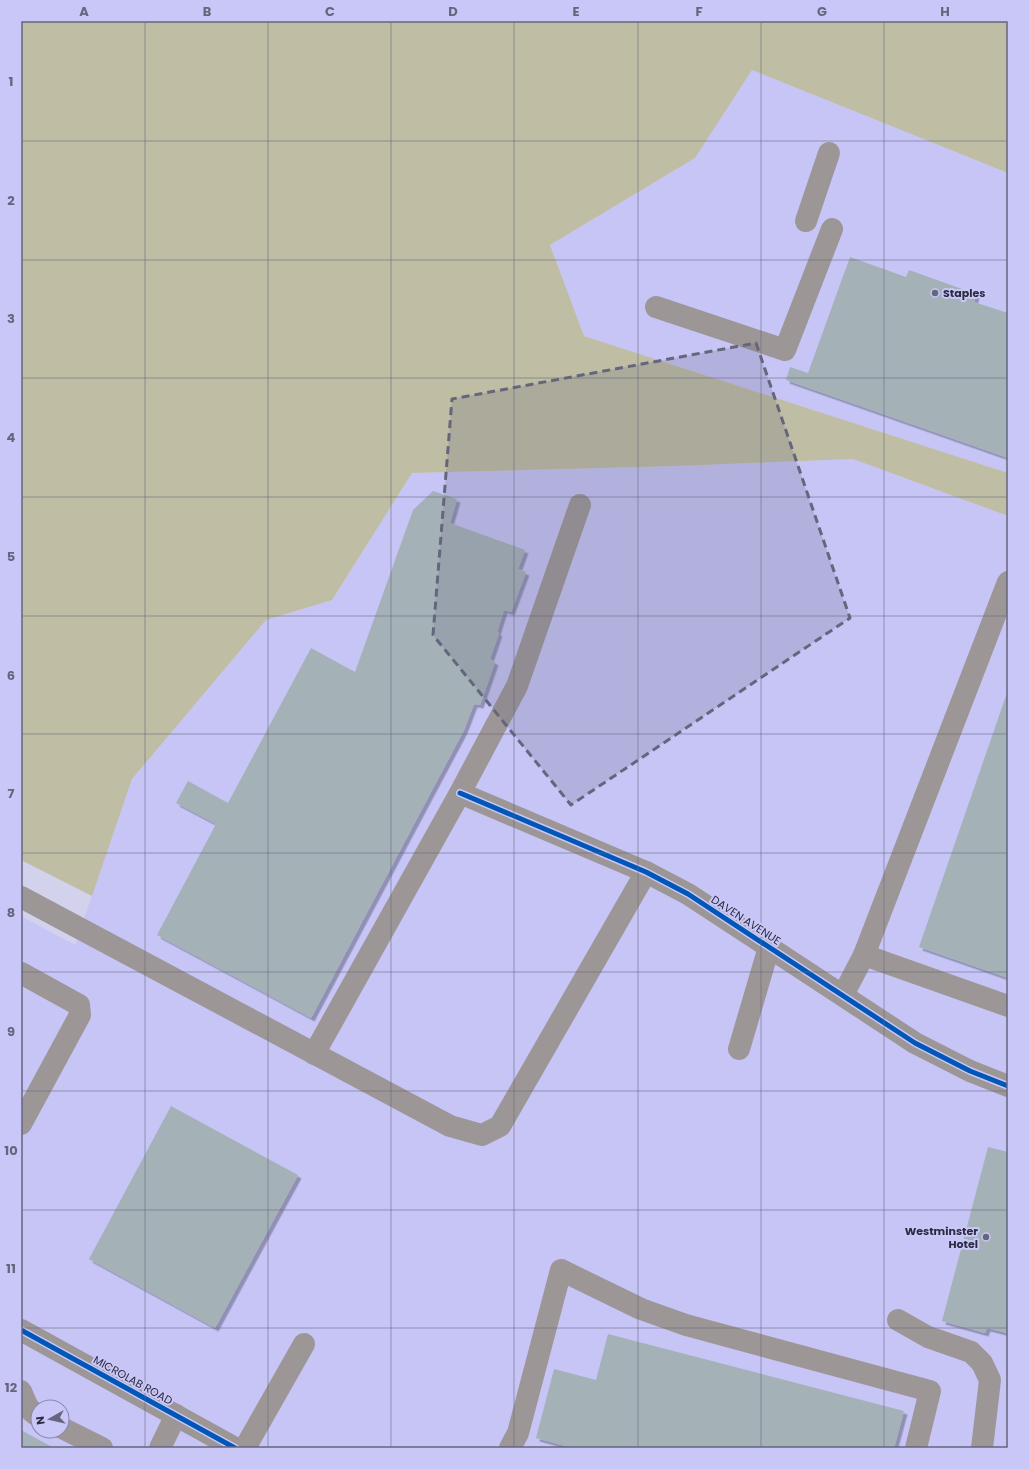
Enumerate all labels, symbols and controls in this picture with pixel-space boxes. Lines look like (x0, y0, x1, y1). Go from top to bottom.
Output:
text: A (79, 2, 89, 21)
text: B (203, 2, 212, 21)
text: C (325, 2, 335, 21)
text: D (448, 2, 458, 21)
text: E (572, 2, 580, 21)
text: F (695, 2, 703, 21)
text: G (817, 2, 827, 21)
text: H (940, 2, 950, 21)
text: 1 (9, 72, 13, 91)
text: 2 (7, 191, 15, 210)
place label: Staples (943, 285, 985, 301)
marker: Staples (930, 288, 940, 298)
text: 3 (7, 309, 15, 328)
text: 4 (7, 428, 16, 447)
text: 5 (7, 547, 15, 566)
text: 6 (7, 666, 15, 685)
text: 7 (8, 784, 15, 803)
street label: DAVEN AVENUE (708, 891, 784, 949)
text: 8 (7, 903, 15, 922)
text: 9 (7, 1022, 15, 1041)
text: 10 (4, 1141, 18, 1160)
place label: Westminster Hotel (905, 1223, 978, 1252)
marker: Westminster Hotel (981, 1232, 991, 1242)
text: 11 (6, 1259, 16, 1278)
street label: MICROLAB ROAD (90, 1352, 176, 1409)
text: 12 (5, 1378, 18, 1397)
north arrow (30, 1399, 70, 1439)
text: N (32, 1415, 49, 1426)

